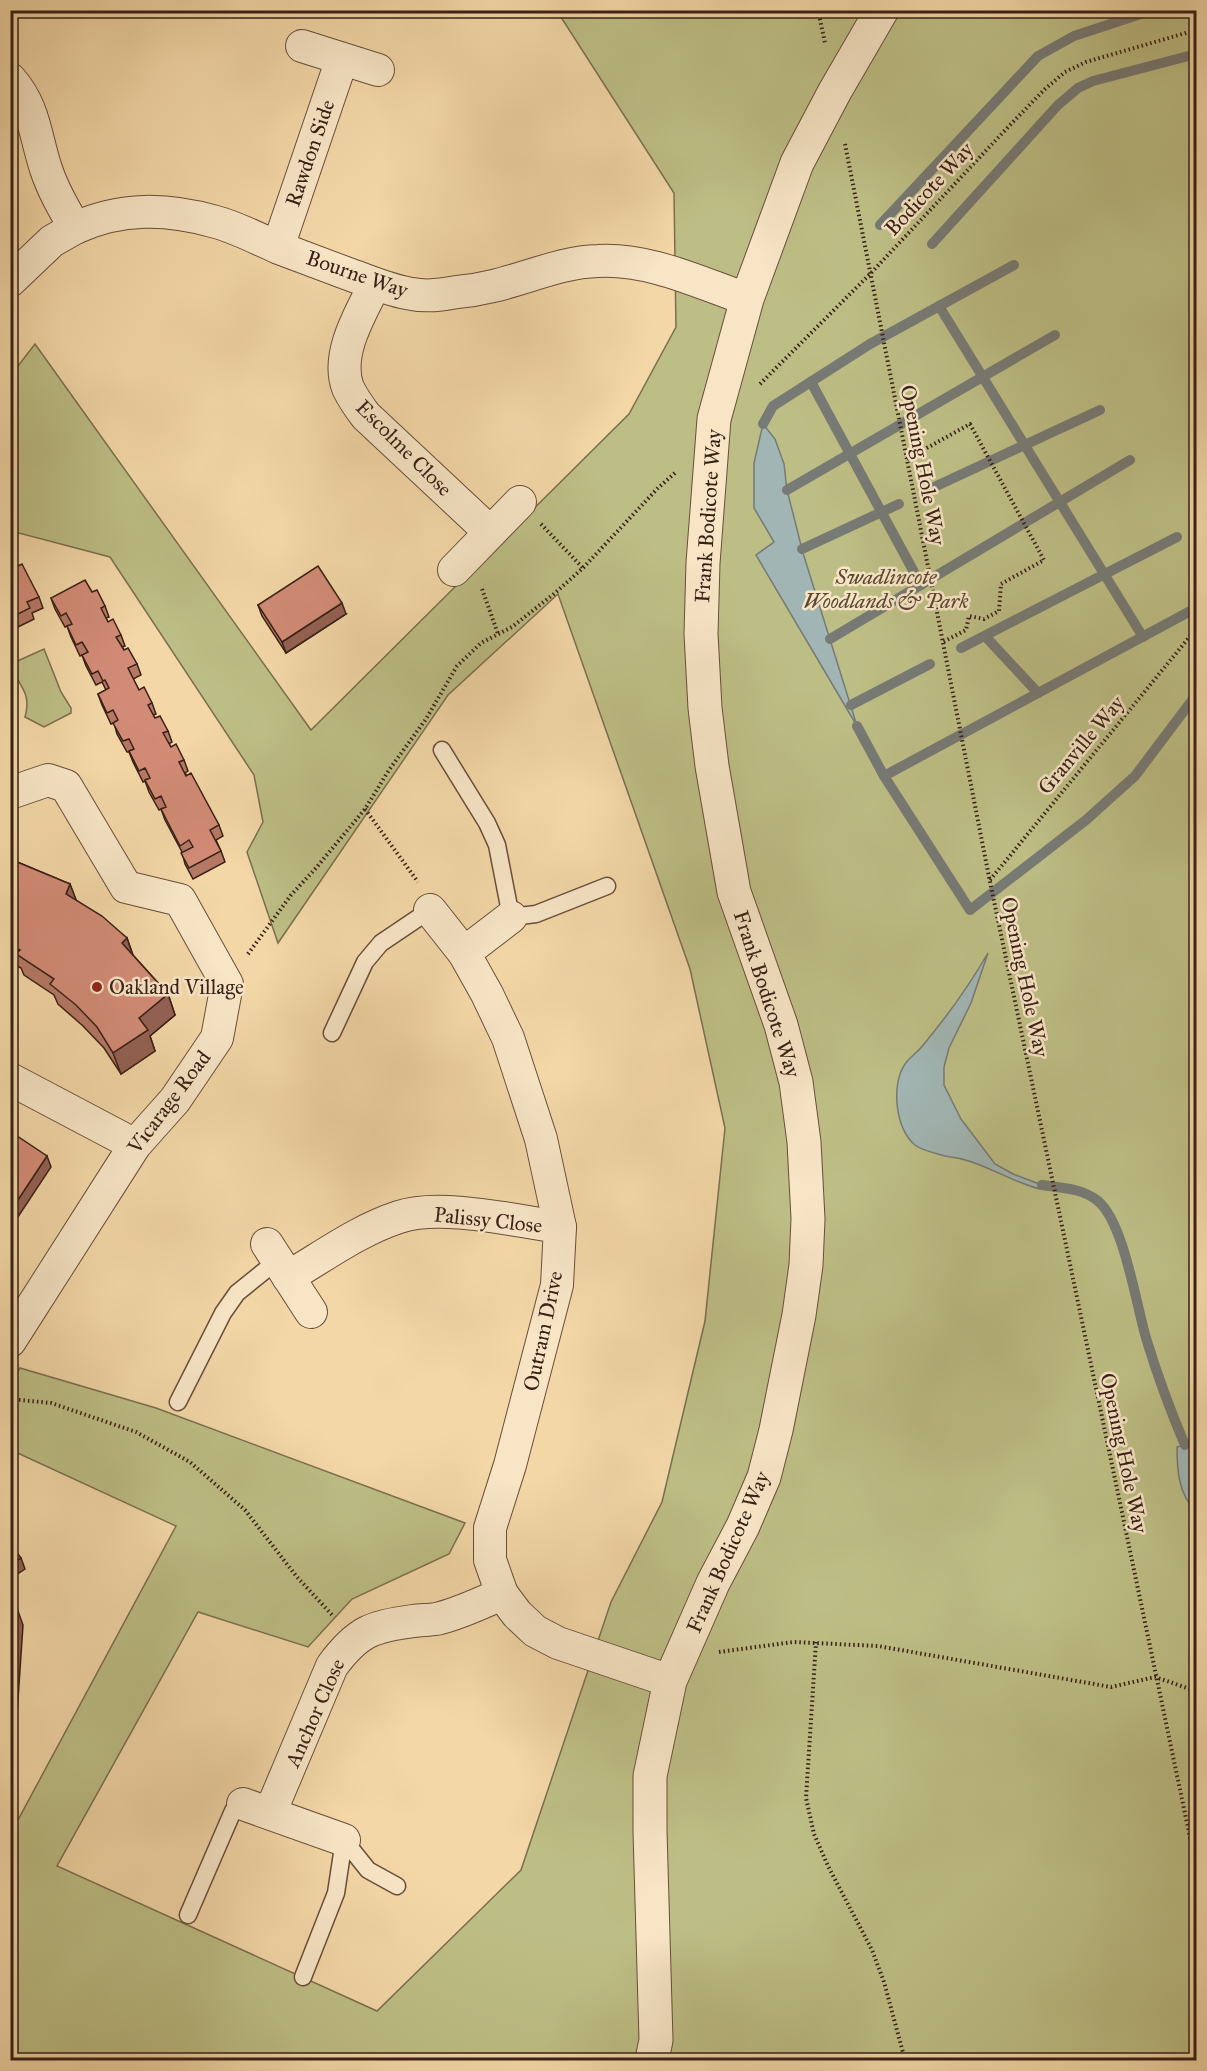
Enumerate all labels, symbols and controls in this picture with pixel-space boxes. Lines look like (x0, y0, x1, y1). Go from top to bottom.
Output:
street label: Rawdon Side (280, 96, 341, 210)
street label: Bodicote Way (879, 136, 980, 241)
street label: Bourne Way (303, 245, 412, 304)
street label: Opening Hole Way (895, 383, 952, 549)
street label: Escolme Close (350, 394, 458, 502)
street label: Frank Bodicote Way (689, 427, 727, 604)
park label: Swadlincote Woodlands & Park (803, 564, 969, 614)
street label: Granville Way (1032, 689, 1131, 800)
street label: Opening Hole Way (995, 895, 1055, 1060)
street label: Frank Bodicote Way (728, 907, 807, 1082)
place label: Oakland Village (109, 974, 244, 1000)
marker: Oakland Village (90, 980, 104, 994)
street label: Vicarage Road (121, 1045, 217, 1160)
street label: Palissy Close (433, 1201, 544, 1239)
street label: Outram Drive (518, 1268, 568, 1393)
street label: Opening Hole Way (1094, 1371, 1154, 1536)
street label: Frank Bodicote Way (681, 1466, 776, 1637)
street label: Anchor Close (279, 1654, 351, 1772)

